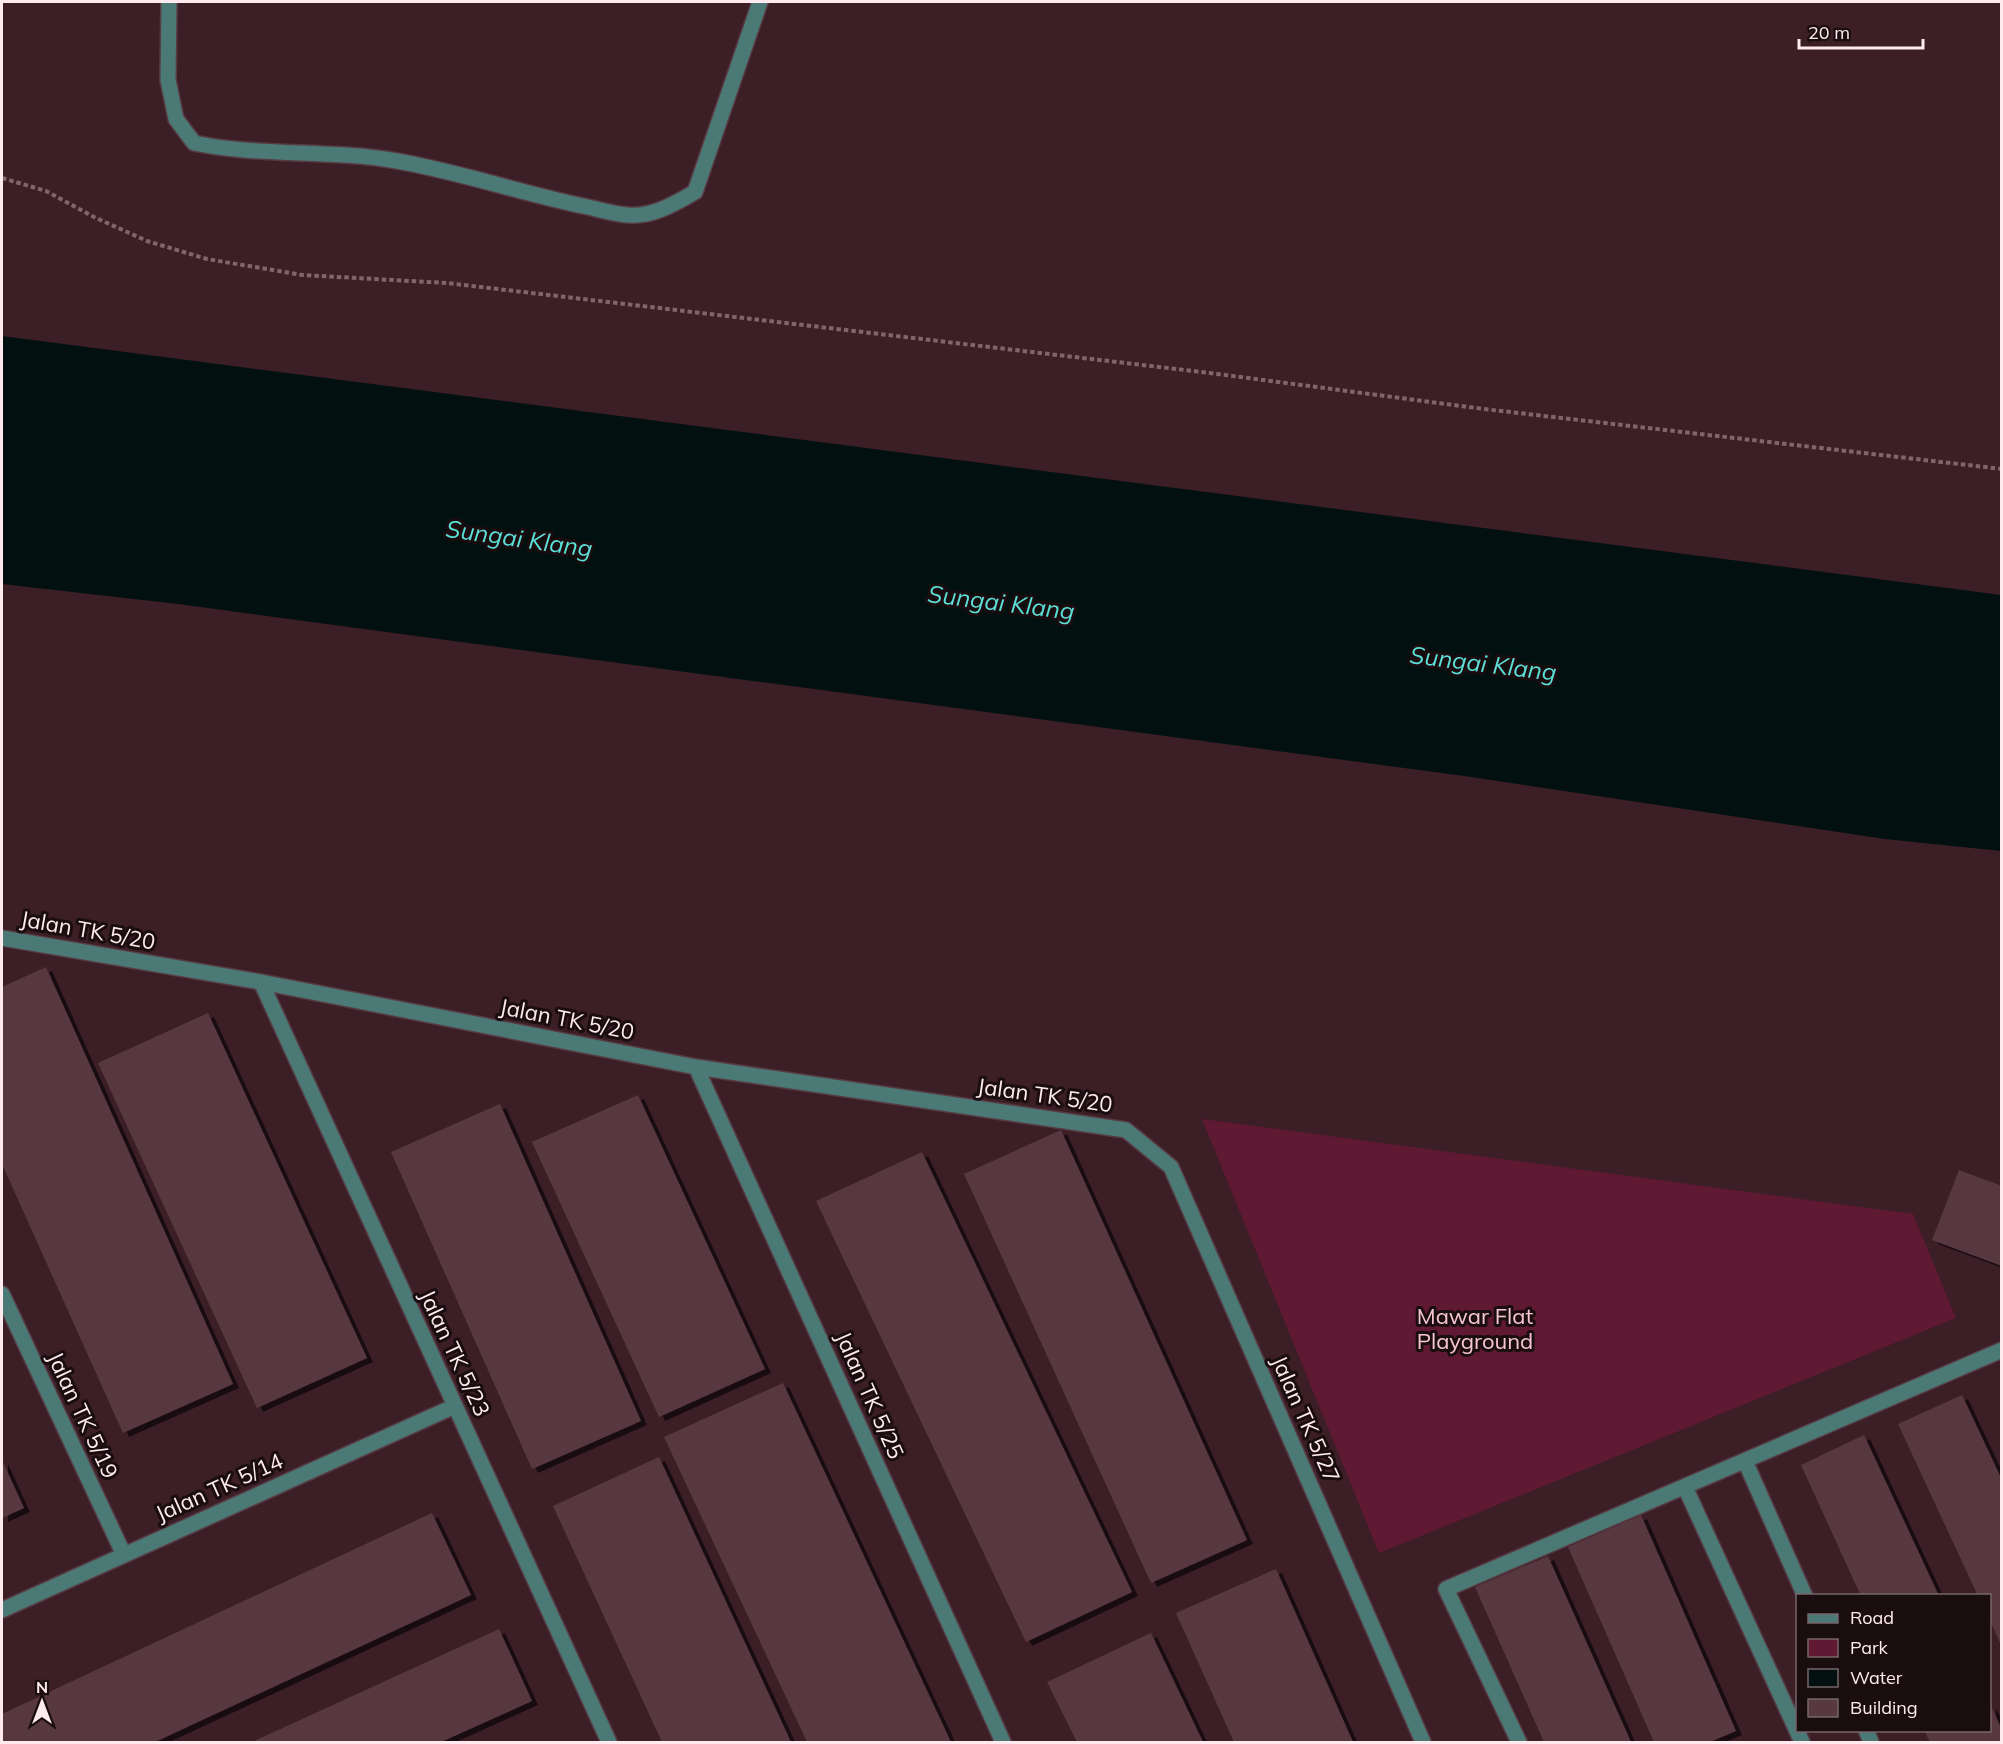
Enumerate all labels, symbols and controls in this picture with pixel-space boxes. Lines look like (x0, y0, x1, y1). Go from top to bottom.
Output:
scale bar (1799, 12, 1924, 50)
text: 20 m (1808, 21, 1850, 44)
water label: Sungai Klang (444, 513, 594, 563)
water label: Sungai Klang (926, 578, 1076, 626)
water label: Sungai Klang (1408, 639, 1558, 687)
street label: Jalan TK 5/20 (18, 904, 158, 956)
street label: Jalan TK 5/20 (497, 992, 637, 1046)
street label: Jalan TK 5/20 (976, 1072, 1114, 1118)
street label: Jalan TK 5/23 (413, 1285, 497, 1421)
park label: Mawar Flat Playground (1417, 1302, 1533, 1355)
street label: Jalan TK 5/25 (829, 1327, 911, 1463)
street label: Jalan TK 5/19 (41, 1347, 125, 1483)
street label: Jalan TK 5/27 (1265, 1351, 1347, 1487)
street label: Jalan TK 5/14 (151, 1446, 287, 1528)
legend (1796, 1594, 1991, 1732)
text: Road (1850, 1606, 1894, 1629)
text: Park (1850, 1636, 1889, 1659)
text: Water (1850, 1666, 1903, 1689)
north arrow (12, 1672, 72, 1732)
text: N (36, 1677, 48, 1697)
text: Building (1850, 1696, 1918, 1719)

